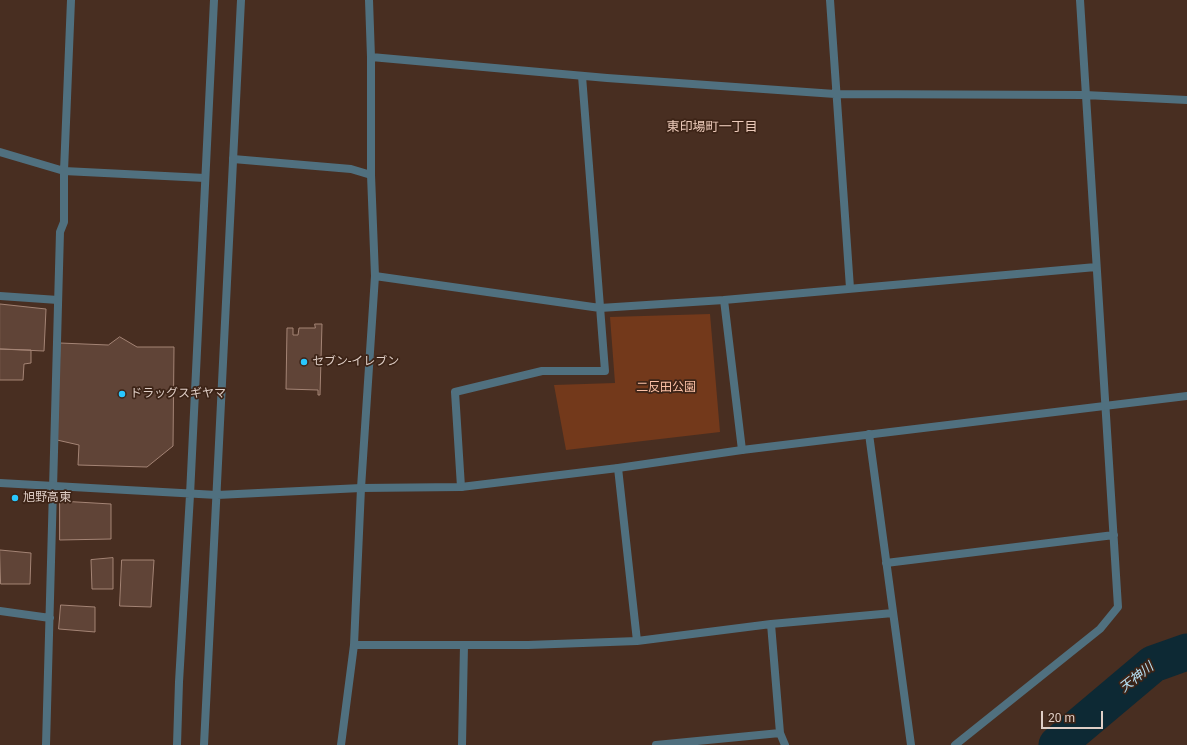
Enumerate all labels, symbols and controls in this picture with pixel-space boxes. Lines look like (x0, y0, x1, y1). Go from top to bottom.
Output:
district label: 東印場町一丁目 (667, 120, 757, 136)
place label: セブン-イレブン (312, 355, 399, 369)
marker: セブン-イレブン (299, 357, 309, 367)
park label: 二反田公園 (636, 381, 696, 395)
place label: ドラッグスギヤマ (130, 387, 226, 401)
marker: ドラッグスギヤマ (117, 389, 127, 399)
place label: 旭野高東 (23, 491, 71, 505)
marker: 旭野高東 (10, 493, 20, 503)
water label: 天神川 (1117, 660, 1157, 696)
scale bar (1043, 703, 1105, 729)
text: 20 m (1048, 711, 1075, 725)

